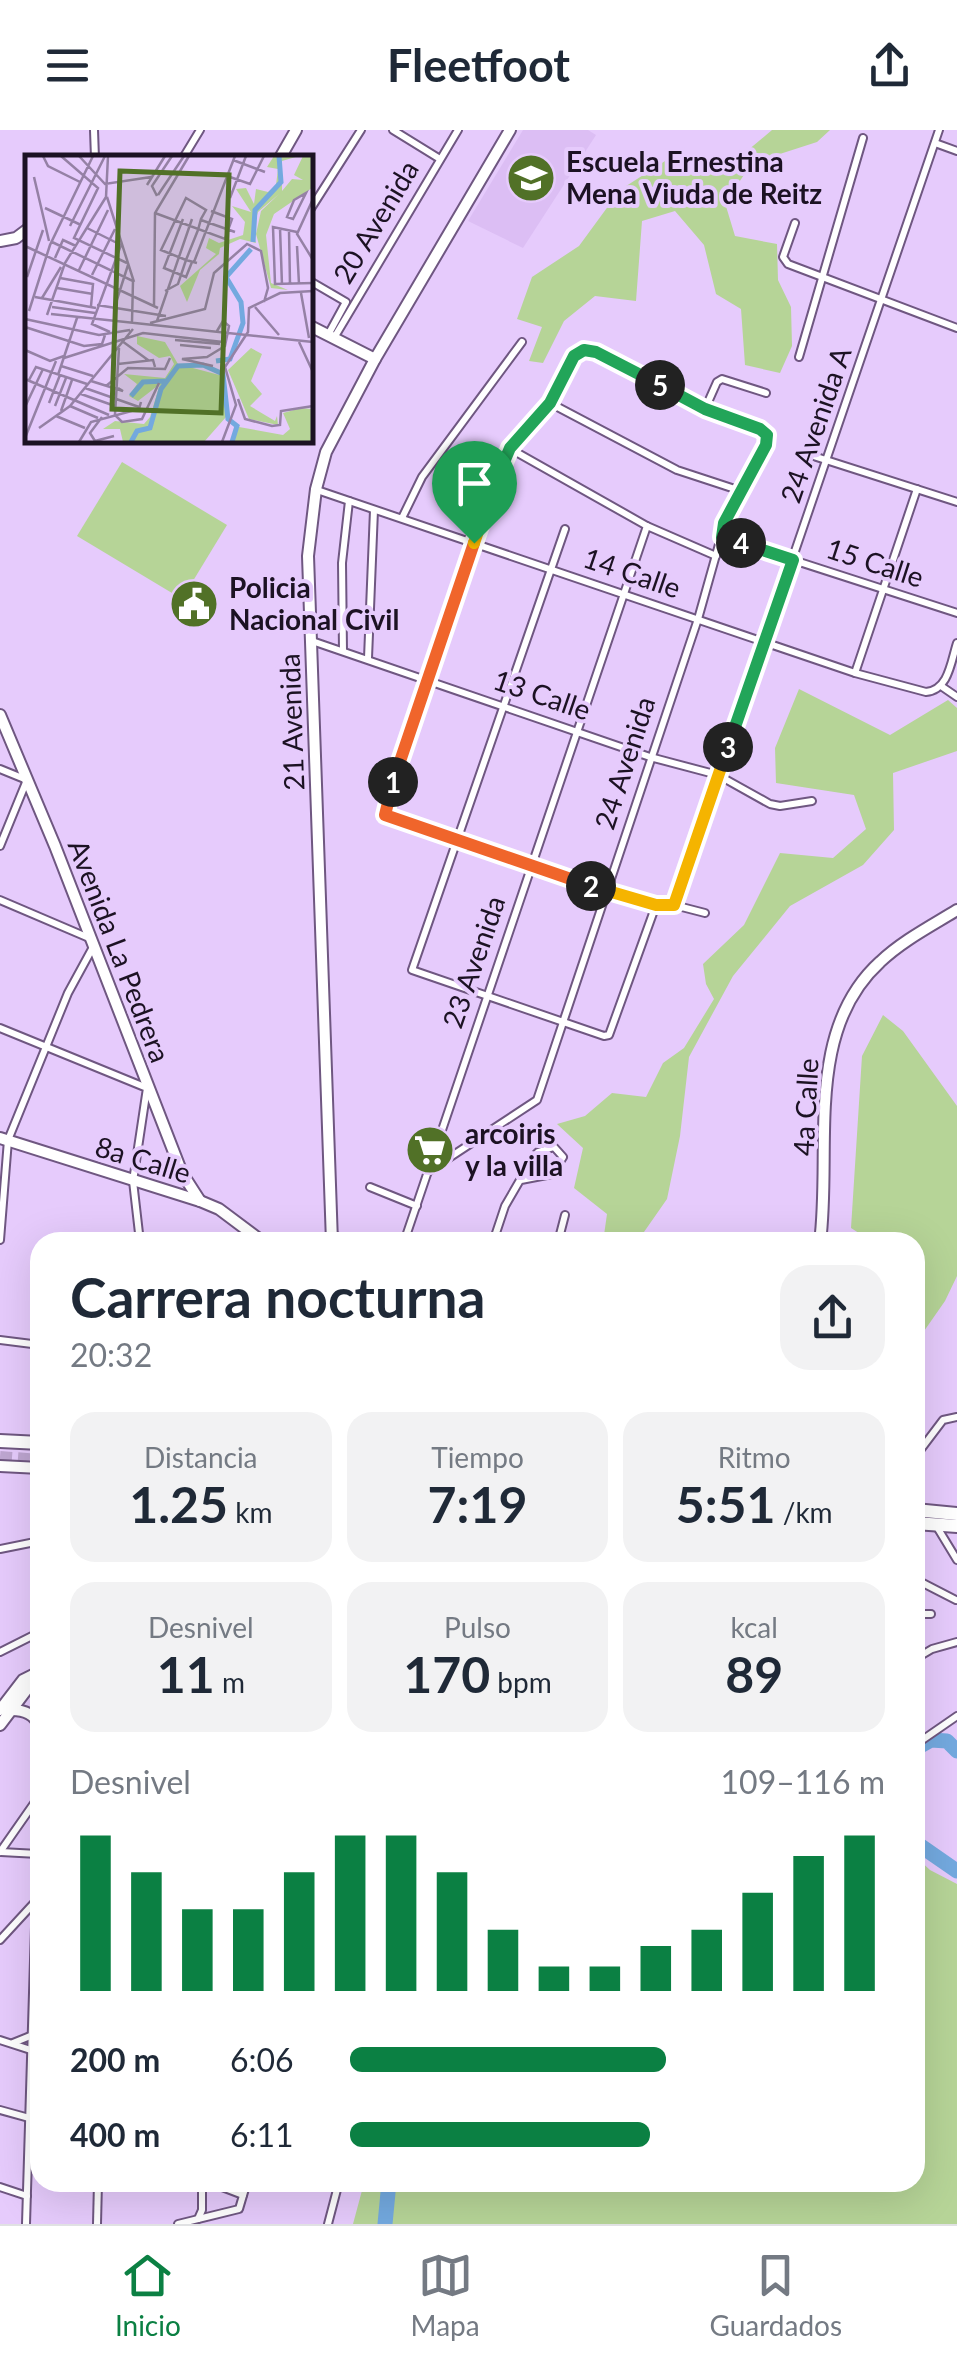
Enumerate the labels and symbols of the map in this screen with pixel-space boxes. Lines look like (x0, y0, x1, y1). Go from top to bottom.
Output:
place label: Escuela Ernestina Mena Viuda de Reitz (566, 144, 822, 210)
school or university icon: Escuela Ernestina Mena Viuda de Reitz (505, 152, 557, 204)
street label: 20 Avenida (325, 154, 425, 289)
inset map (25, 155, 312, 442)
street label: 24 Avenida A (773, 342, 858, 507)
pin: 5 (635, 360, 685, 410)
pin (432, 441, 517, 544)
pin: 4 (716, 518, 766, 568)
street label: 15 Calle (822, 530, 928, 594)
street label: 14 Calle (579, 540, 685, 604)
place label: Policia Nacional Civil (229, 570, 399, 636)
public building icon: Policia Nacional Civil (168, 578, 220, 630)
street label: 21 Avenida (272, 653, 310, 791)
street label: 13 Calle (489, 662, 595, 726)
street label: 24 Avenida (587, 692, 661, 833)
pin: 3 (703, 722, 753, 772)
pin: 1 (368, 757, 418, 807)
street label: Avenida La Pedrera (62, 834, 178, 1067)
pin: 2 (566, 861, 616, 911)
street label: 23 Avenida (435, 891, 511, 1032)
street label: 4a Calle (785, 1057, 825, 1157)
place label: arcoiris y la villa (465, 1116, 563, 1182)
supermarket icon: arcoiris y la villa (404, 1124, 456, 1176)
street label: 8a Calle (91, 1128, 195, 1190)

